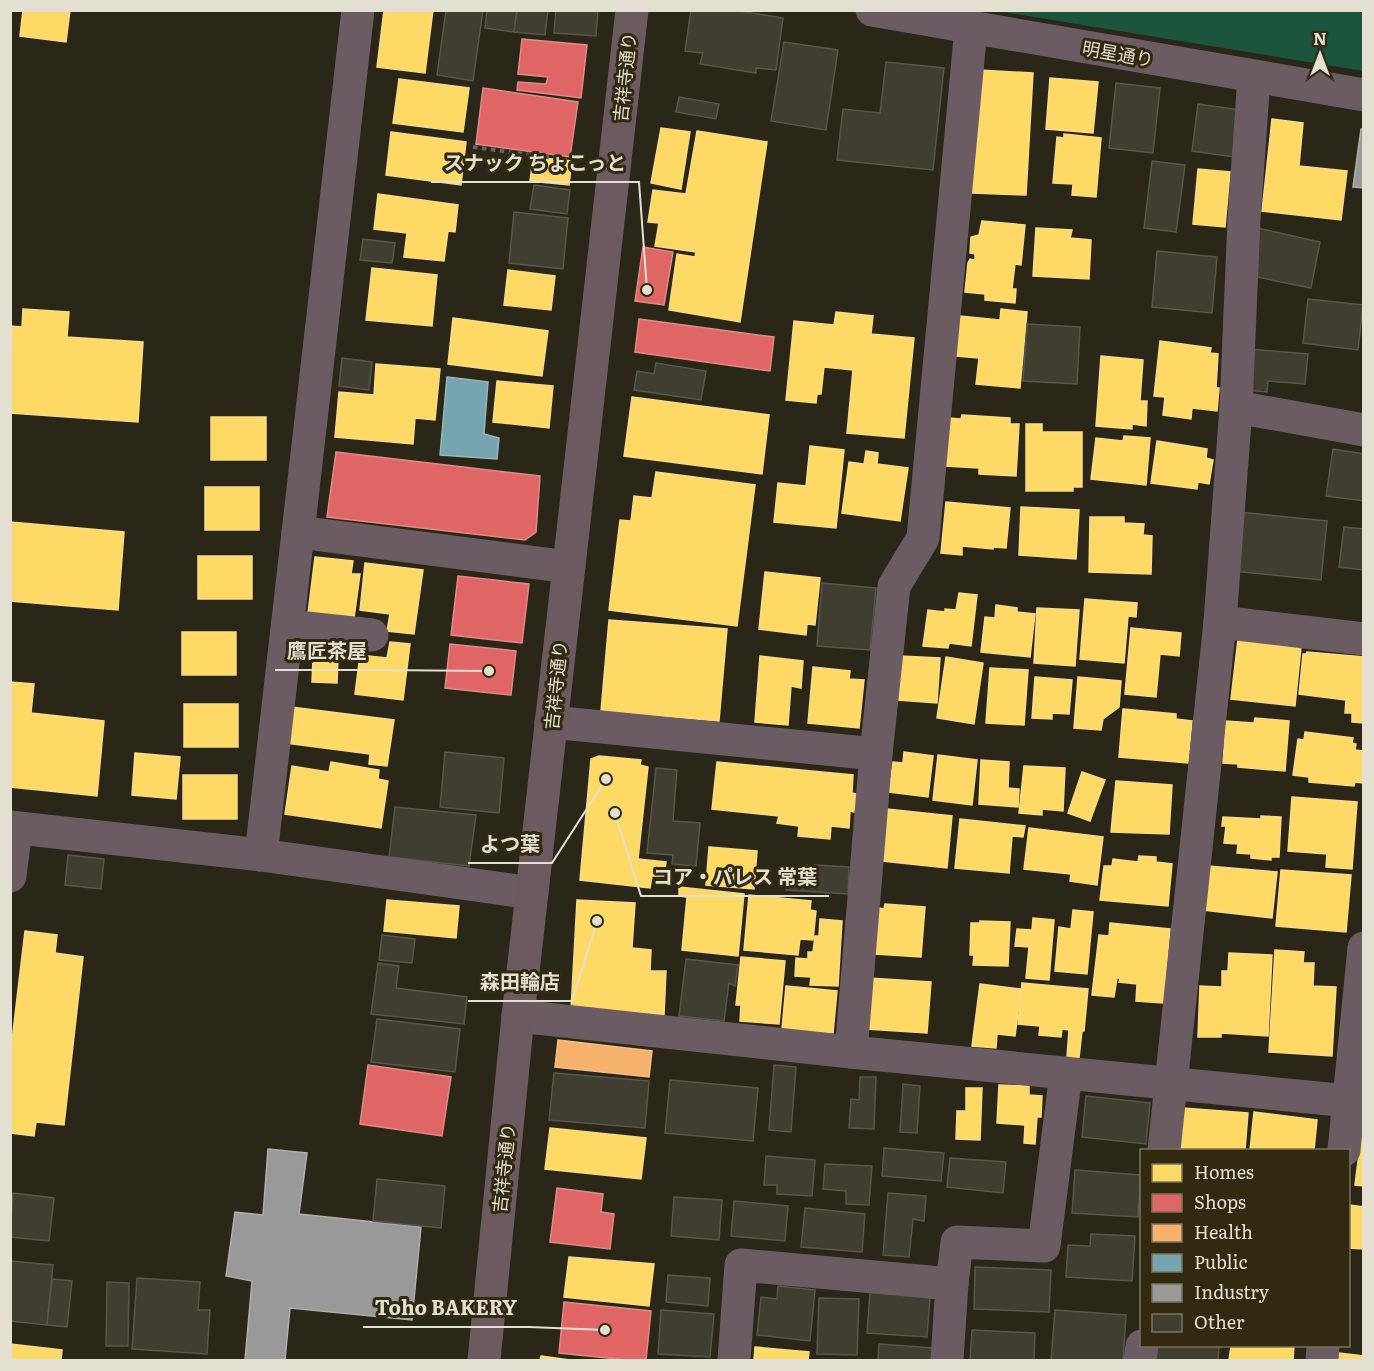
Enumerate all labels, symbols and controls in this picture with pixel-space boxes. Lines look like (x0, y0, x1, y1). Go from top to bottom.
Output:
north arrow (1290, 24, 1350, 84)
text: N (1313, 26, 1327, 50)
street label: 吉祥寺通り (606, 31, 642, 123)
street label: 明星通り (1080, 33, 1156, 73)
callout: スナック ちょこっと (431, 144, 639, 182)
text: スナック ちょこっと (444, 146, 626, 176)
callout: 鷹匠茶屋 (275, 632, 379, 670)
text: 鷹匠茶屋 (287, 634, 367, 664)
street label: 吉祥寺通り (537, 639, 573, 731)
callout: よつ葉 (468, 825, 552, 863)
text: よつ葉 (480, 827, 540, 857)
callout: コア・パレス 常葉 (641, 858, 829, 896)
text: コア・パレス 常葉 (653, 860, 817, 890)
callout: 森田輪店 (468, 963, 572, 1001)
text: 森田輪店 (480, 965, 560, 995)
street label: 吉祥寺通り (485, 1122, 521, 1214)
legend (1140, 1149, 1350, 1347)
text: Homes (1194, 1158, 1254, 1185)
text: Shops (1194, 1188, 1246, 1215)
text: Health (1194, 1218, 1253, 1245)
text: Public (1194, 1248, 1248, 1275)
text: Industry (1194, 1278, 1270, 1305)
callout: Toho BAKERY (363, 1289, 529, 1327)
text: Toho BAKERY (375, 1291, 517, 1321)
text: Other (1194, 1308, 1245, 1335)

